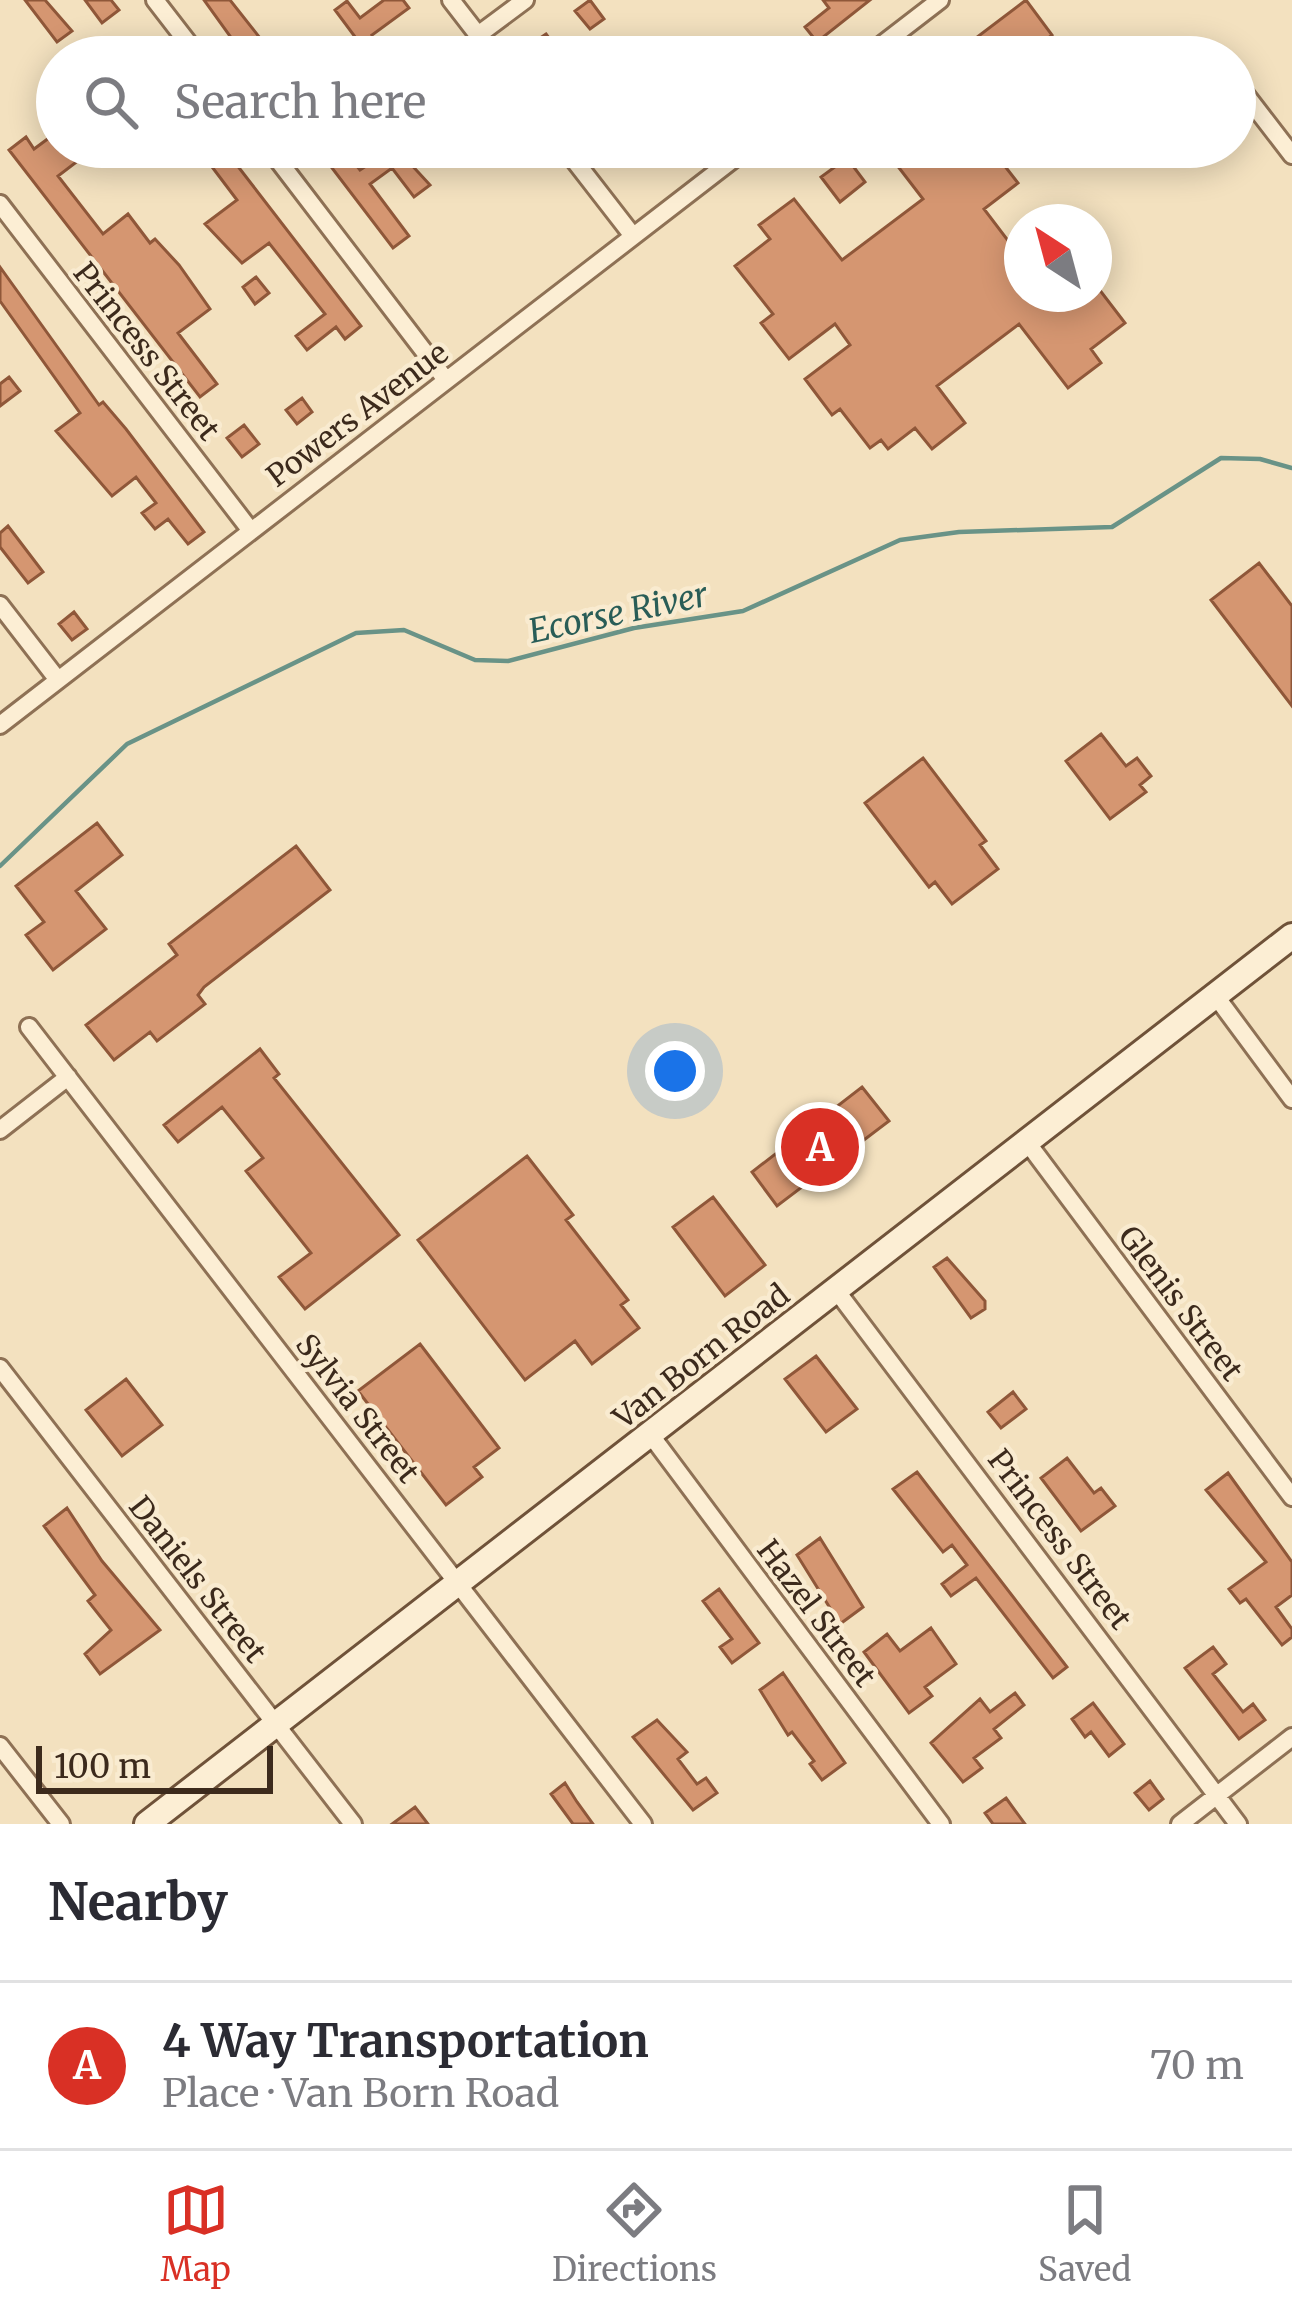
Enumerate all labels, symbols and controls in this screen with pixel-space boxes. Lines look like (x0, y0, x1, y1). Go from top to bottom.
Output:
search box (36, 36, 1256, 168)
icon: search (78, 69, 144, 135)
text: Search here (174, 74, 426, 130)
north arrow (1004, 204, 1112, 312)
street label: Princess Street (66, 254, 228, 448)
street label: Powers Avenue (259, 333, 455, 495)
water label: Ecorse River (525, 574, 712, 652)
your location (645, 1041, 705, 1101)
pin: A (781, 1102, 859, 1192)
street label: Glenis Street (1111, 1218, 1252, 1388)
street label: Van Born Road (605, 1275, 797, 1437)
street label: Sylvia Street (288, 1326, 428, 1490)
street label: Princess Street (980, 1442, 1140, 1637)
street label: Daniels Street (121, 1488, 275, 1670)
street label: Hazel Street (749, 1532, 885, 1694)
scale bar (36, 1740, 273, 1793)
text: 100 m (54, 1746, 151, 1787)
text: Nearby (48, 1870, 228, 1934)
text: 4 Way Transportation (162, 2013, 649, 2069)
text: A (73, 2041, 101, 2090)
text: 70 m (1150, 2041, 1244, 2090)
text: Place · Van Born Road (162, 2069, 559, 2118)
tab: Map (161, 2177, 231, 2290)
tab: Directions (552, 2177, 717, 2290)
tab: Saved (1038, 2177, 1131, 2290)

